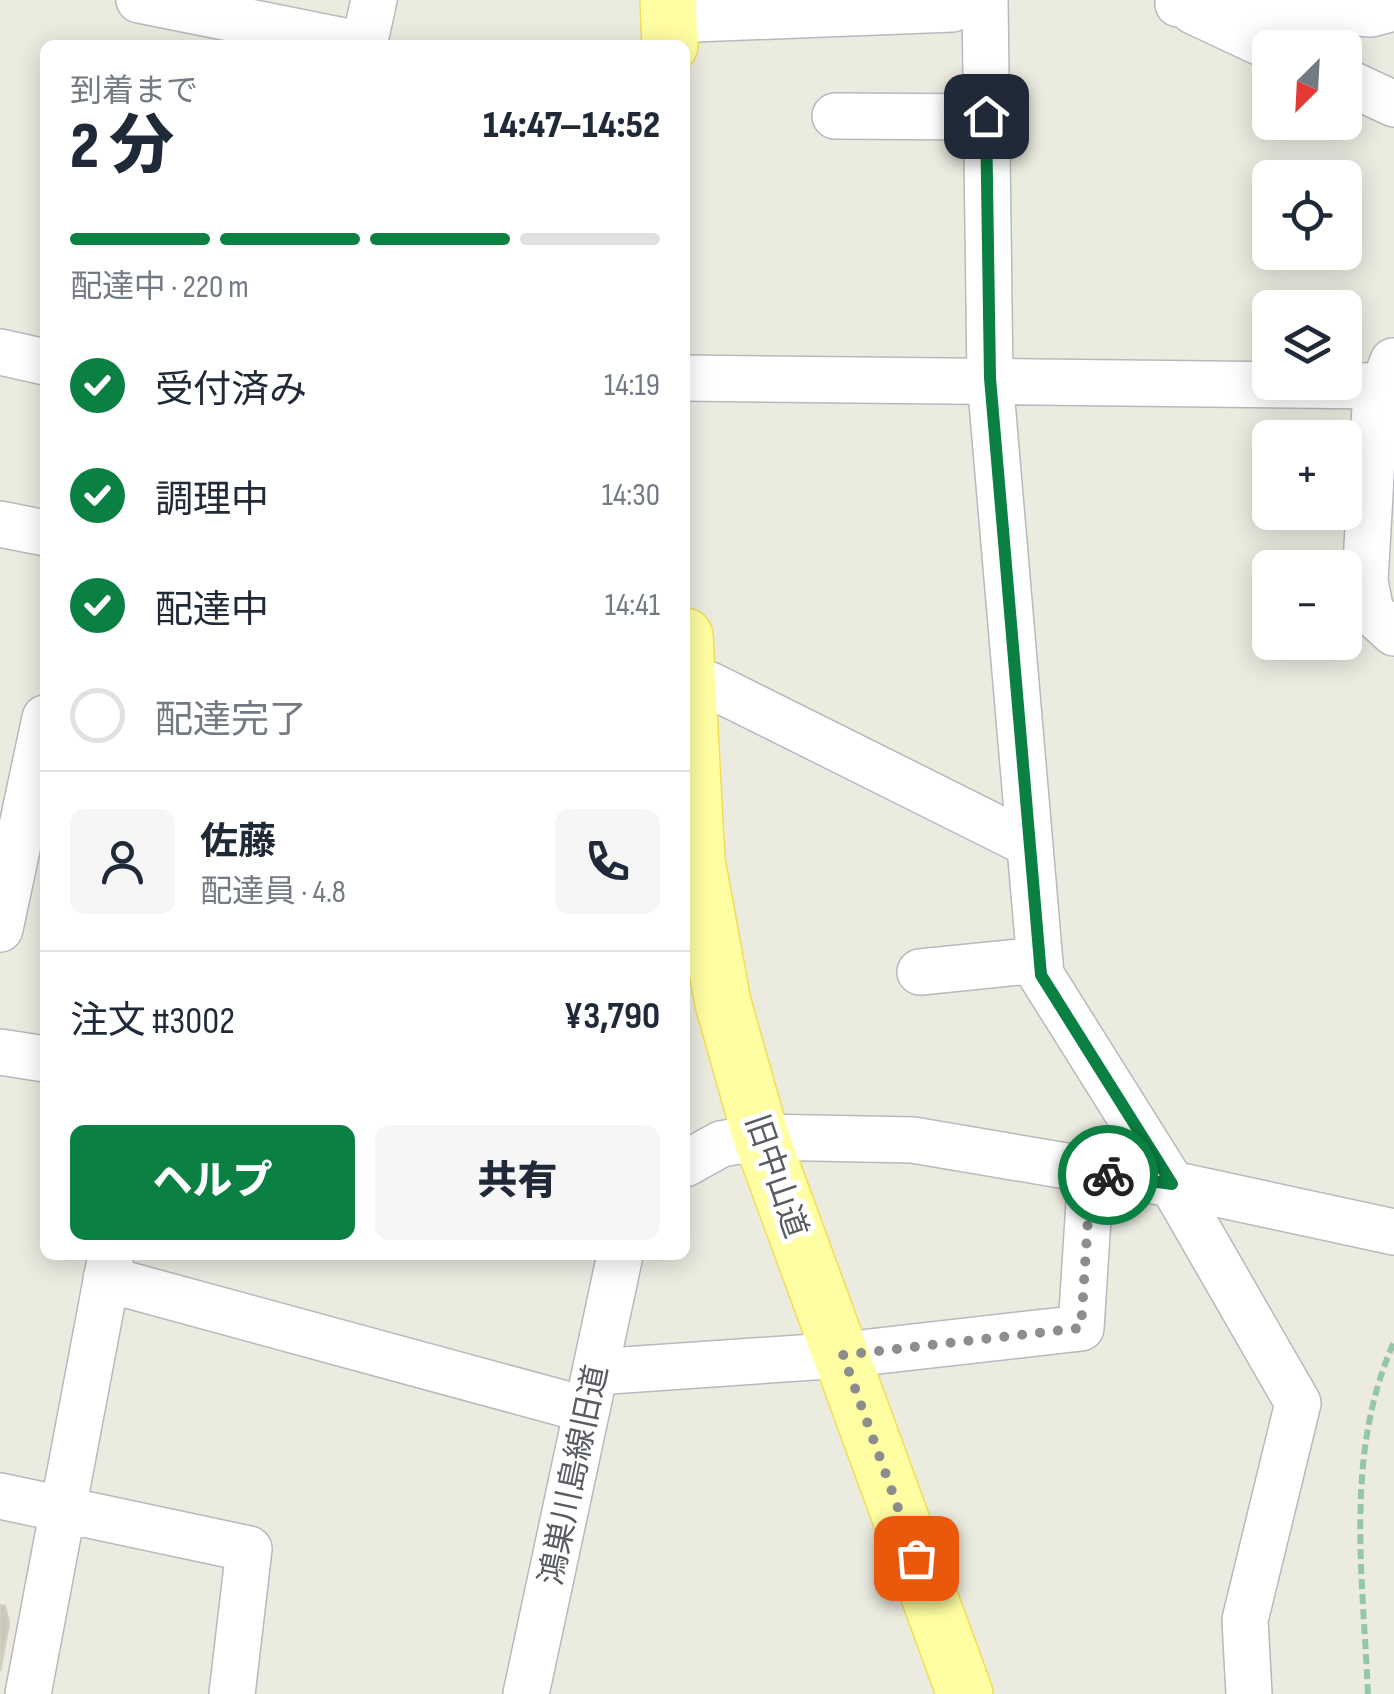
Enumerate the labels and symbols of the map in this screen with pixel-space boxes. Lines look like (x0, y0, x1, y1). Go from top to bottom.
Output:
north arrow (1252, 30, 1362, 140)
pin (944, 74, 1029, 159)
street label: 旧中山道 (736, 1110, 815, 1243)
courier (1058, 1125, 1158, 1225)
street label: 鴻巣川島線旧道 (532, 1362, 617, 1589)
pin (874, 1516, 959, 1601)

